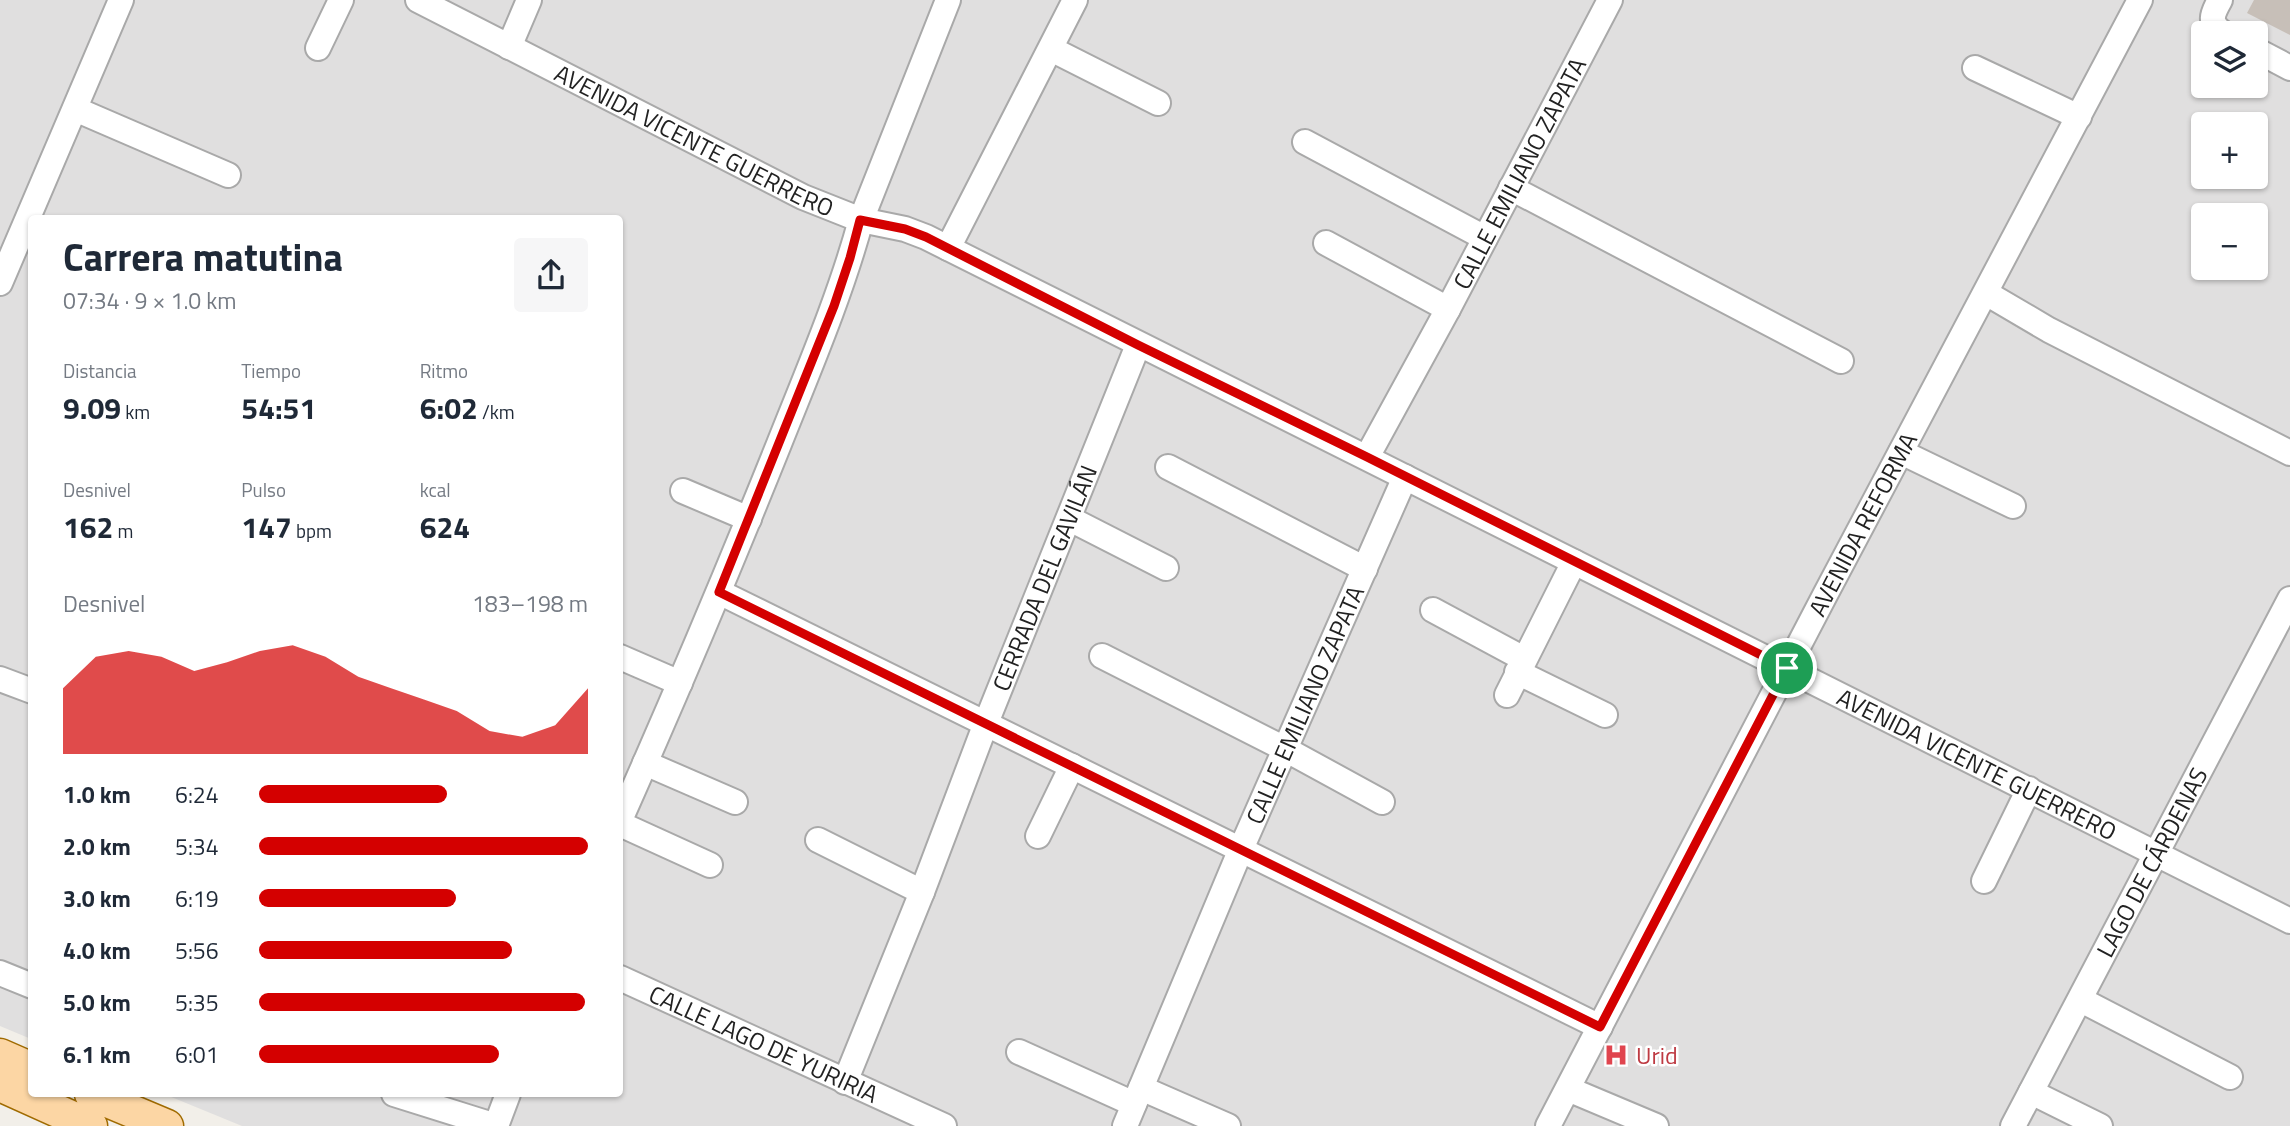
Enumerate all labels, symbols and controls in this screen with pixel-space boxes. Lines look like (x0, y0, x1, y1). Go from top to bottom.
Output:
map controls (2191, 21, 2268, 280)
button: layers (2191, 21, 2268, 98)
street label: CALLE EMILIANO ZAPATA (1444, 51, 1595, 295)
street label: AVENIDA VICENTE GUERRERO (548, 55, 839, 225)
button: + (2191, 112, 2268, 189)
button: − (2191, 203, 2268, 280)
text: Carrera matutina (63, 228, 343, 286)
button: share (514, 238, 588, 312)
text: 07:34 · 9 × 1.0 km (63, 283, 237, 318)
text: Distancia (63, 356, 137, 385)
text: Tiempo (241, 356, 301, 385)
text: Ritmo (420, 356, 468, 385)
text: 9.09 (63, 385, 121, 431)
text: 54:51 (241, 385, 316, 431)
text: 6:02 (420, 385, 478, 431)
text: km (121, 397, 150, 426)
text: /km (478, 397, 515, 426)
street label: AVENIDA REFORMA (1799, 426, 1926, 622)
street label: CERRADA DEL GAVILÁN (983, 460, 1106, 696)
text: Desnivel (63, 475, 131, 504)
text: Pulso (241, 475, 286, 504)
text: kcal (420, 475, 451, 504)
text: 162 (63, 504, 113, 550)
text: 147 (241, 504, 292, 550)
text: 624 (420, 504, 470, 550)
text: m (113, 516, 133, 545)
text: bpm (292, 516, 332, 545)
street label: CALLE EMILIANO ZAPATA (1236, 580, 1373, 830)
text: Desnivel (63, 586, 145, 621)
text: 183–198 m (472, 586, 588, 621)
pin (1757, 638, 1817, 698)
icon: arrive (1768, 649, 1806, 687)
street label: AVENIDA VICENTE GUERRERO (1831, 679, 2123, 849)
street label: LAGO DE CÁRDENAS (2087, 761, 2216, 963)
text: 1.0 km (63, 777, 131, 812)
text: 6:24 (175, 777, 219, 812)
text: 2.0 km (63, 829, 131, 864)
text: 5:34 (175, 829, 219, 864)
text: 3.0 km (63, 881, 131, 916)
text: 6:19 (175, 881, 219, 916)
text: 4.0 km (63, 933, 131, 968)
text: 5:56 (175, 933, 219, 968)
street label: CALLE LAGO DE YURIRIA (643, 976, 884, 1112)
text: 5.0 km (63, 985, 131, 1020)
text: 5:35 (175, 985, 219, 1020)
text: 6.1 km (63, 1037, 131, 1072)
text: 6:01 (175, 1037, 219, 1072)
place label: Urid (1636, 1037, 1678, 1073)
hospital icon: Urid (1602, 1041, 1630, 1069)

